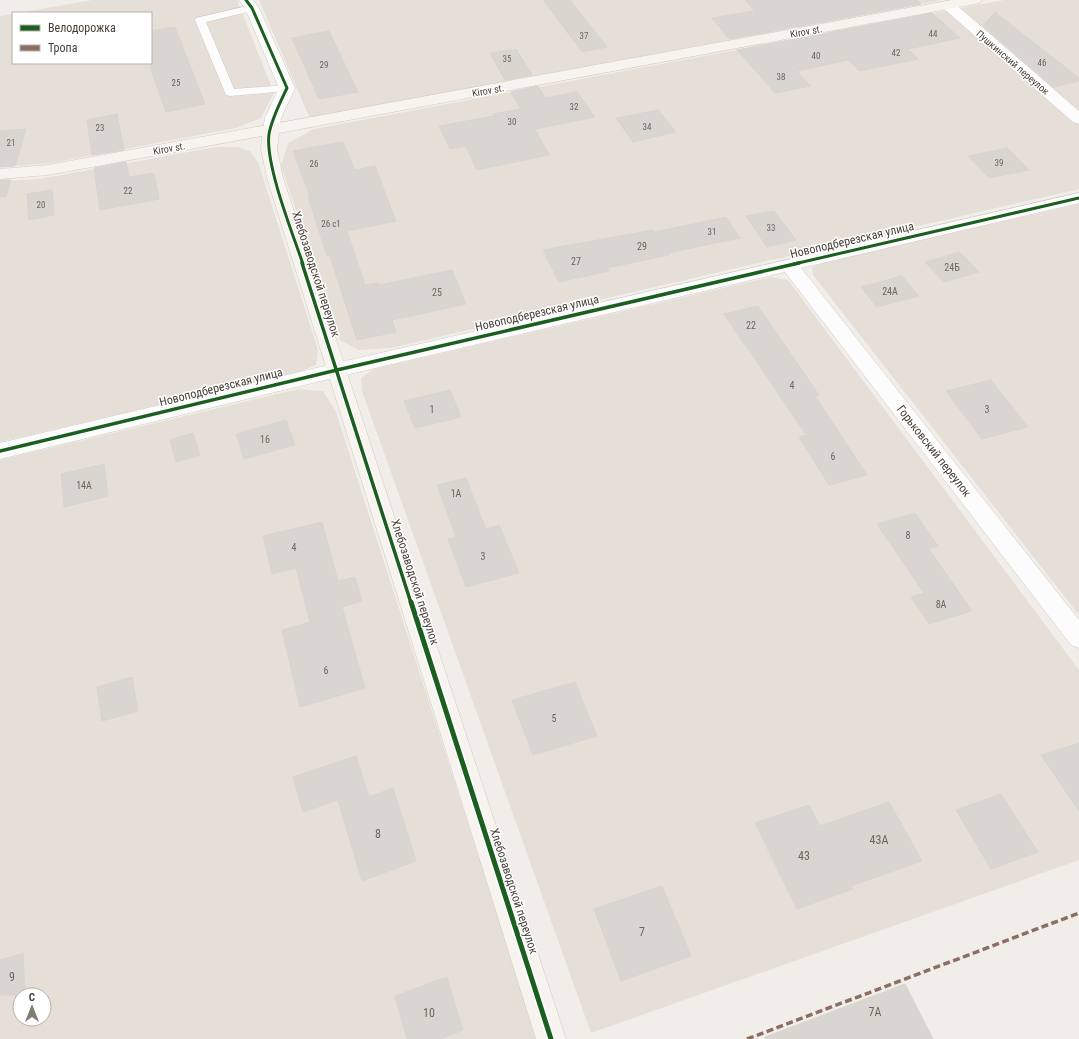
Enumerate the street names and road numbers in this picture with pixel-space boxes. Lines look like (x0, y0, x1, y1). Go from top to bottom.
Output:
street label: Kirov st. (789, 23, 823, 40)
street label: Пушкинский переулок (974, 28, 1051, 97)
street label: Kirov st. (471, 82, 505, 99)
street label: Kirov st. (152, 140, 186, 157)
street label: Хлебозаводской переулок (289, 209, 343, 339)
street label: Новоподберезская улица (789, 219, 916, 261)
street label: Новоподберезская улица (474, 292, 601, 334)
street label: Новоподберезская улица (158, 365, 284, 409)
street label: Горьковский переулок (894, 402, 974, 500)
street label: Хлебозаводской переулок (388, 517, 442, 647)
street label: Хлебозаводской переулок (487, 826, 541, 956)

